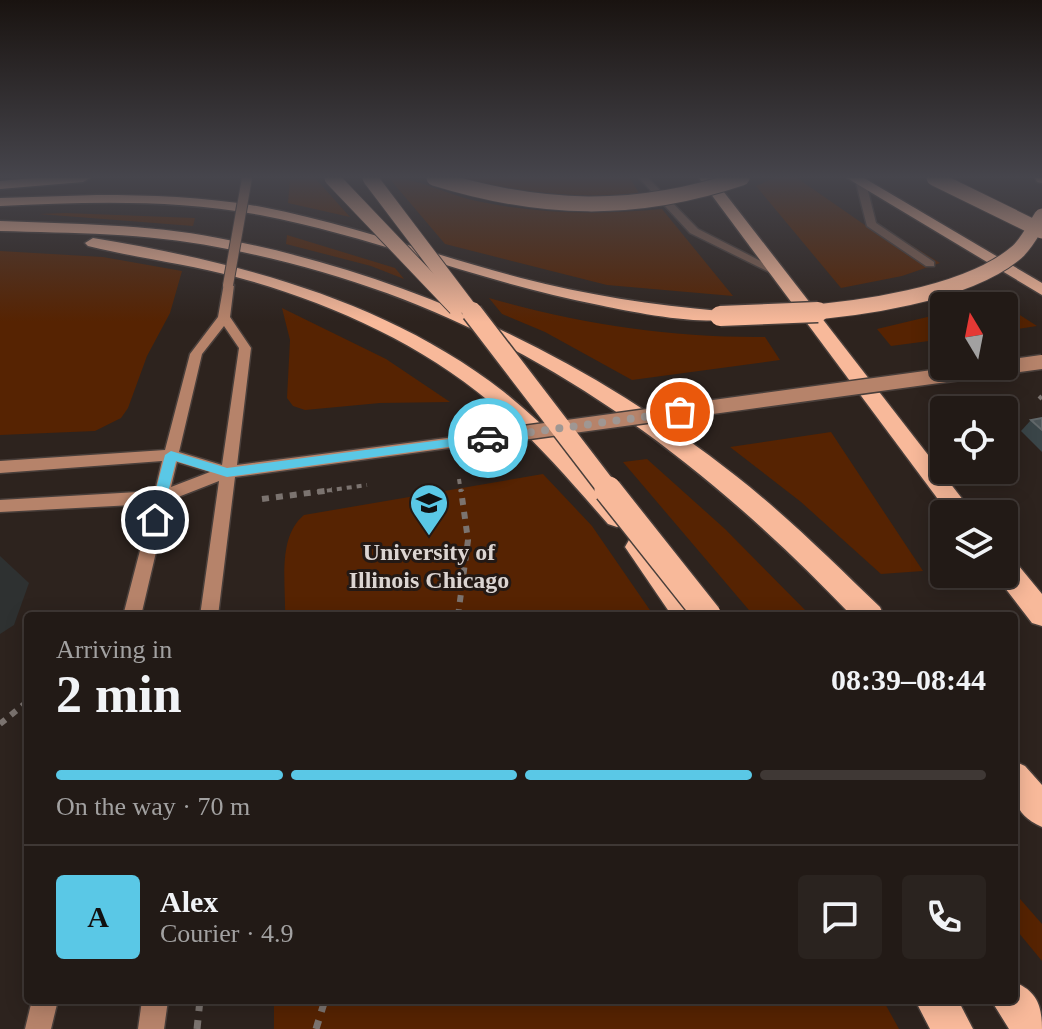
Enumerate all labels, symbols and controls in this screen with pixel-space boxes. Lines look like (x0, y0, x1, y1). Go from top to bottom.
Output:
north arrow (930, 292, 1018, 380)
map controls (930, 292, 1018, 588)
pin (646, 378, 714, 446)
icon: bag (658, 390, 702, 434)
button: locate (930, 396, 1018, 484)
courier (448, 398, 528, 478)
icon: car (466, 416, 510, 460)
school or university icon: University of Illinois Chicago (408, 482, 450, 537)
pin (121, 486, 189, 554)
icon: home (133, 498, 177, 542)
button: layers (930, 500, 1018, 588)
place label: University of Illinois Chicago (349, 539, 509, 593)
text: Arriving in (56, 635, 172, 664)
text: 08:39–08:44 (831, 663, 986, 696)
text: 2 min (56, 666, 182, 723)
text: On the way · 70 m (56, 792, 250, 821)
button: chat (798, 875, 882, 959)
button: phone (902, 875, 986, 959)
text: Alex (160, 885, 218, 918)
text: A (87, 900, 109, 933)
text: Courier · 4.9 (160, 919, 294, 948)

